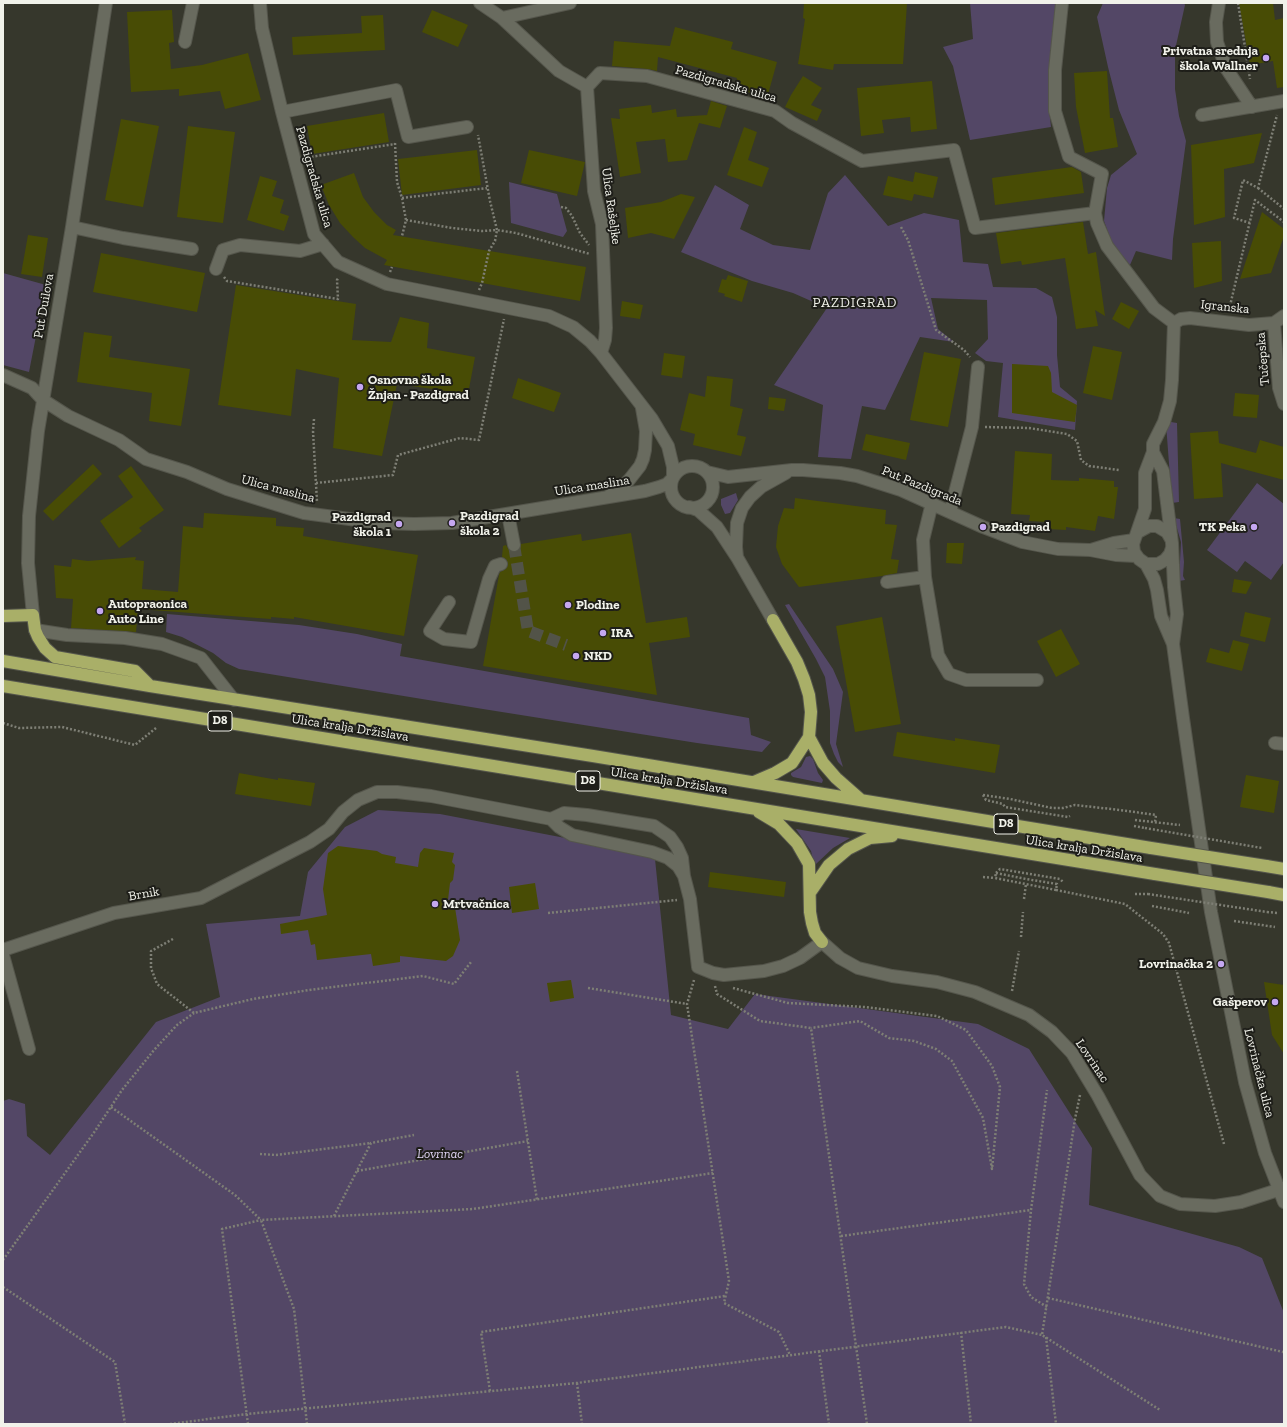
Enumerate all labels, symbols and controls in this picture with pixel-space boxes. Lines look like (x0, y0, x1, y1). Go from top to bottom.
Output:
place label: Privatna srednja škola Wallner (1162, 43, 1258, 74)
marker: Privatna srednja škola Wallner (1261, 53, 1271, 63)
street label: Pazdigradska ulica (673, 62, 779, 106)
street label: Pazdigradska ulica (292, 124, 336, 230)
street label: Ulica Rašeljke (598, 167, 624, 245)
street label: Put Duilova (31, 272, 57, 340)
district label: PAZDIGRAD (813, 295, 897, 311)
street label: Igranska (1200, 297, 1250, 317)
street label: Tučepska (1253, 332, 1273, 386)
place label: Osnovna škola Žnjan - Pazdigrad (368, 372, 469, 403)
marker: Osnovna škola Žnjan - Pazdigrad (355, 382, 365, 392)
street label: Put Pazdigrada (880, 463, 964, 509)
street label: Ulica maslina (239, 472, 317, 506)
street label: Ulica maslina (553, 472, 631, 500)
place label: Pazdigrad škola 2 (460, 508, 519, 539)
place label: Pazdigrad škola 1 (332, 509, 391, 540)
marker: Pazdigrad škola 2 (447, 518, 457, 528)
marker: Pazdigrad škola 1 (394, 519, 404, 529)
place label: Pazdigrad (991, 519, 1050, 535)
place label: TK Peka (1199, 519, 1246, 535)
marker: Pazdigrad (978, 522, 988, 532)
marker: TK Peka (1249, 522, 1259, 532)
place label: Autopraonica Auto Line (108, 596, 187, 627)
place label: Plodine (576, 597, 620, 613)
marker: Plodine (563, 600, 573, 610)
marker: Autopraonica Auto Line (95, 606, 105, 616)
place label: IRA (611, 625, 633, 641)
marker: IRA (598, 628, 608, 638)
place label: NKD (584, 648, 612, 664)
marker: NKD (571, 651, 581, 661)
road number: D8 (208, 711, 232, 731)
street label: Ulica kralja Držislava (290, 711, 410, 745)
street label: Ulica kralja Držislava (609, 764, 729, 798)
road number: D8 (576, 771, 600, 791)
road number: D8 (994, 814, 1018, 834)
street label: Ulica kralja Držislava (1024, 832, 1144, 866)
street label: Brnik (127, 884, 161, 904)
place label: Mrtvačnica (443, 896, 509, 912)
marker: Mrtvačnica (430, 899, 440, 909)
place label: Lovrinačka 2 (1139, 956, 1213, 972)
marker: Lovrinačka 2 (1216, 959, 1226, 969)
place label: Gašperov (1213, 994, 1267, 1010)
marker: Gašperov (1270, 997, 1280, 1007)
street label: Lovrinačka ulica (1240, 1027, 1278, 1119)
street label: Lovrinac (1072, 1036, 1112, 1086)
park label: Lovrinac (417, 1146, 463, 1162)

